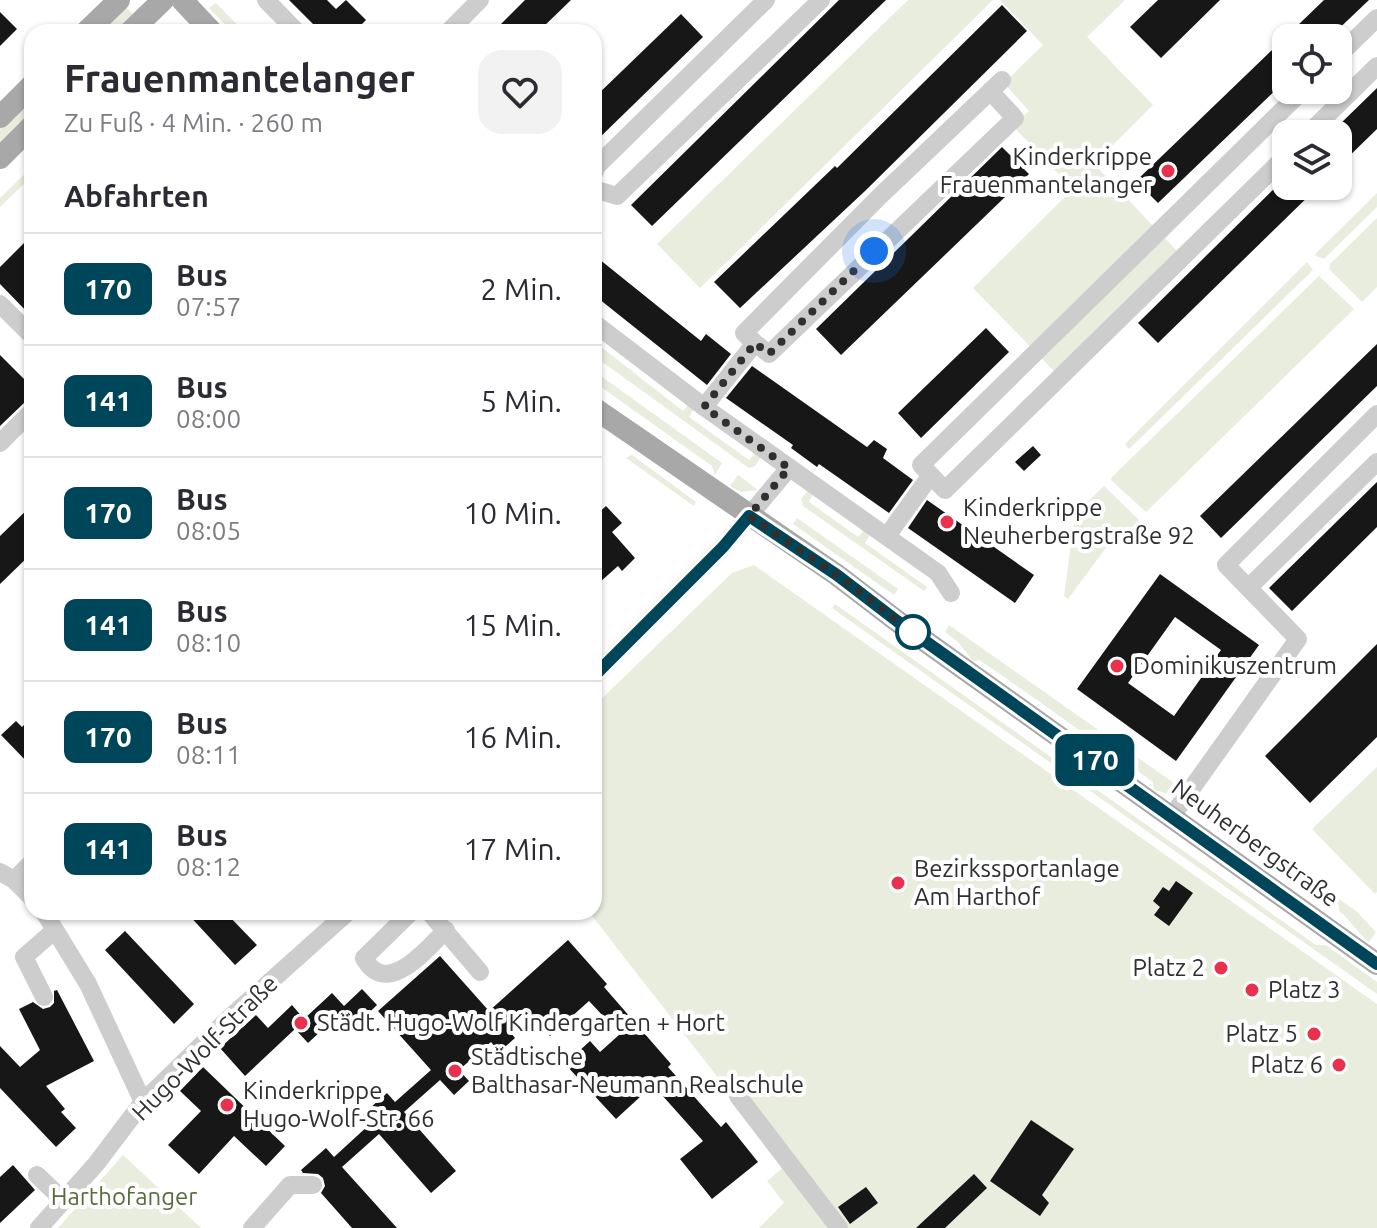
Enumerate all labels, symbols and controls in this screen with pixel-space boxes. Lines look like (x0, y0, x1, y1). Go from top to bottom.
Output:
map controls (1272, 24, 1352, 200)
button: locate (1272, 24, 1352, 104)
button: heart (478, 50, 562, 134)
text: Frauenmantelanger (64, 57, 415, 99)
text: Zu Fuß · 4 Min. · 260 m (64, 108, 323, 137)
button: layers (1272, 120, 1352, 200)
place label: Kinderkrippe Frauenmantelanger (940, 143, 1152, 198)
marker: Kinderkrippe Frauenmantelanger (1159, 162, 1177, 180)
text: Abfahrten (64, 179, 209, 213)
your location (854, 231, 894, 271)
text: Bus (176, 258, 228, 292)
text: 2 Min. (480, 272, 562, 306)
text: 170 (84, 273, 132, 304)
text: 07:57 (176, 292, 241, 321)
text: Bus (176, 370, 228, 404)
text: 5 Min. (480, 384, 562, 418)
text: 141 (84, 385, 132, 416)
text: 08:00 (176, 404, 241, 433)
text: Bus (176, 482, 228, 516)
place label: Kinderkrippe Neuherbergstraße 92 (963, 494, 1195, 549)
text: 10 Min. (463, 496, 562, 530)
text: 170 (84, 497, 132, 528)
marker: Kinderkrippe Neuherbergstraße 92 (938, 513, 956, 531)
text: 08:05 (176, 516, 241, 545)
text: Bus (176, 594, 228, 628)
text: 15 Min. (463, 608, 562, 642)
text: 141 (84, 609, 132, 640)
unlabelled marker (896, 615, 930, 649)
text: 08:10 (176, 628, 241, 657)
place label: Dominikuszentrum (1133, 652, 1337, 679)
marker: Dominikuszentrum (1108, 657, 1126, 675)
text: Bus (176, 706, 228, 740)
text: 16 Min. (463, 720, 562, 754)
text: 170 (84, 721, 132, 752)
line badge: 170 (1049, 734, 1141, 786)
text: 08:11 (176, 740, 241, 769)
text: 170 (1071, 744, 1119, 775)
street label: Neuherbergstraße (1167, 773, 1344, 912)
text: Bus (176, 818, 228, 852)
text: 17 Min. (463, 832, 562, 866)
text: 141 (84, 833, 132, 864)
text: 08:12 (176, 852, 241, 881)
place label: Bezirkssportanlage Am Harthof (914, 855, 1120, 910)
marker: Bezirkssportanlage Am Harthof (889, 874, 907, 892)
place label: Platz 2 (1132, 954, 1205, 981)
marker: Platz 2 (1212, 959, 1230, 977)
street label: Hugo-Wolf-Straße (126, 969, 283, 1126)
place label: Platz 3 (1268, 976, 1341, 1003)
marker: Platz 3 (1243, 981, 1261, 999)
place label: Städt. Hugo-Wolf Kindergarten + Hort (317, 1009, 725, 1036)
marker: Städt. Hugo-Wolf Kindergarten + Hort (292, 1014, 310, 1032)
place label: Platz 5 (1225, 1020, 1298, 1047)
marker: Platz 5 (1305, 1025, 1323, 1043)
place label: Städtische Balthasar-Neumann Realschule (471, 1043, 804, 1098)
place label: Platz 6 (1250, 1051, 1323, 1078)
marker: Platz 6 (1330, 1056, 1348, 1074)
marker: Städtische Balthasar-Neumann Realschule (446, 1062, 464, 1080)
place label: Kinderkrippe Hugo-Wolf-Str. 66 (243, 1077, 434, 1132)
marker: Kinderkrippe Hugo-Wolf-Str. 66 (218, 1096, 236, 1114)
park label: Harthofanger (51, 1183, 197, 1210)

